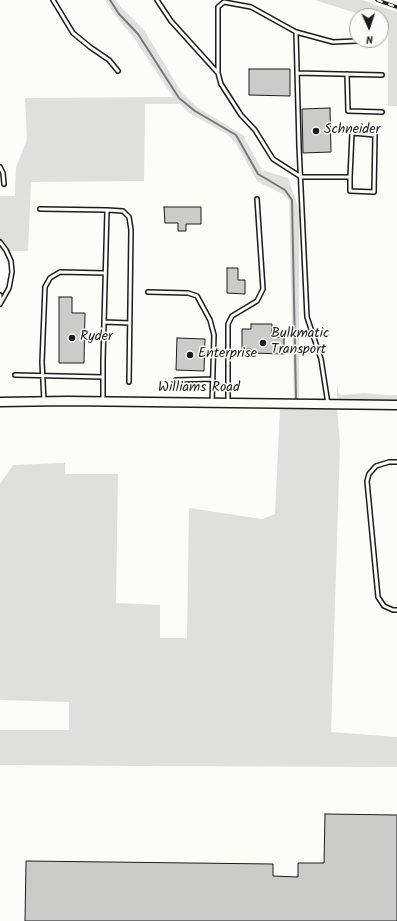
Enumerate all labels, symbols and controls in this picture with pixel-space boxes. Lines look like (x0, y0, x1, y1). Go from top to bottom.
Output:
north arrow (349, 8, 389, 48)
text: N (366, 30, 374, 48)
place label: Schneider (324, 123, 380, 139)
marker: Schneider (311, 126, 321, 136)
place label: Bulkmatic Transport (271, 327, 329, 360)
place label: Ryder (80, 330, 113, 346)
marker: Ryder (67, 333, 77, 343)
marker: Bulkmatic Transport (258, 338, 268, 348)
place label: Enterprise (198, 347, 257, 363)
marker: Enterprise (185, 350, 195, 360)
street label: Williams Road (158, 381, 240, 397)

